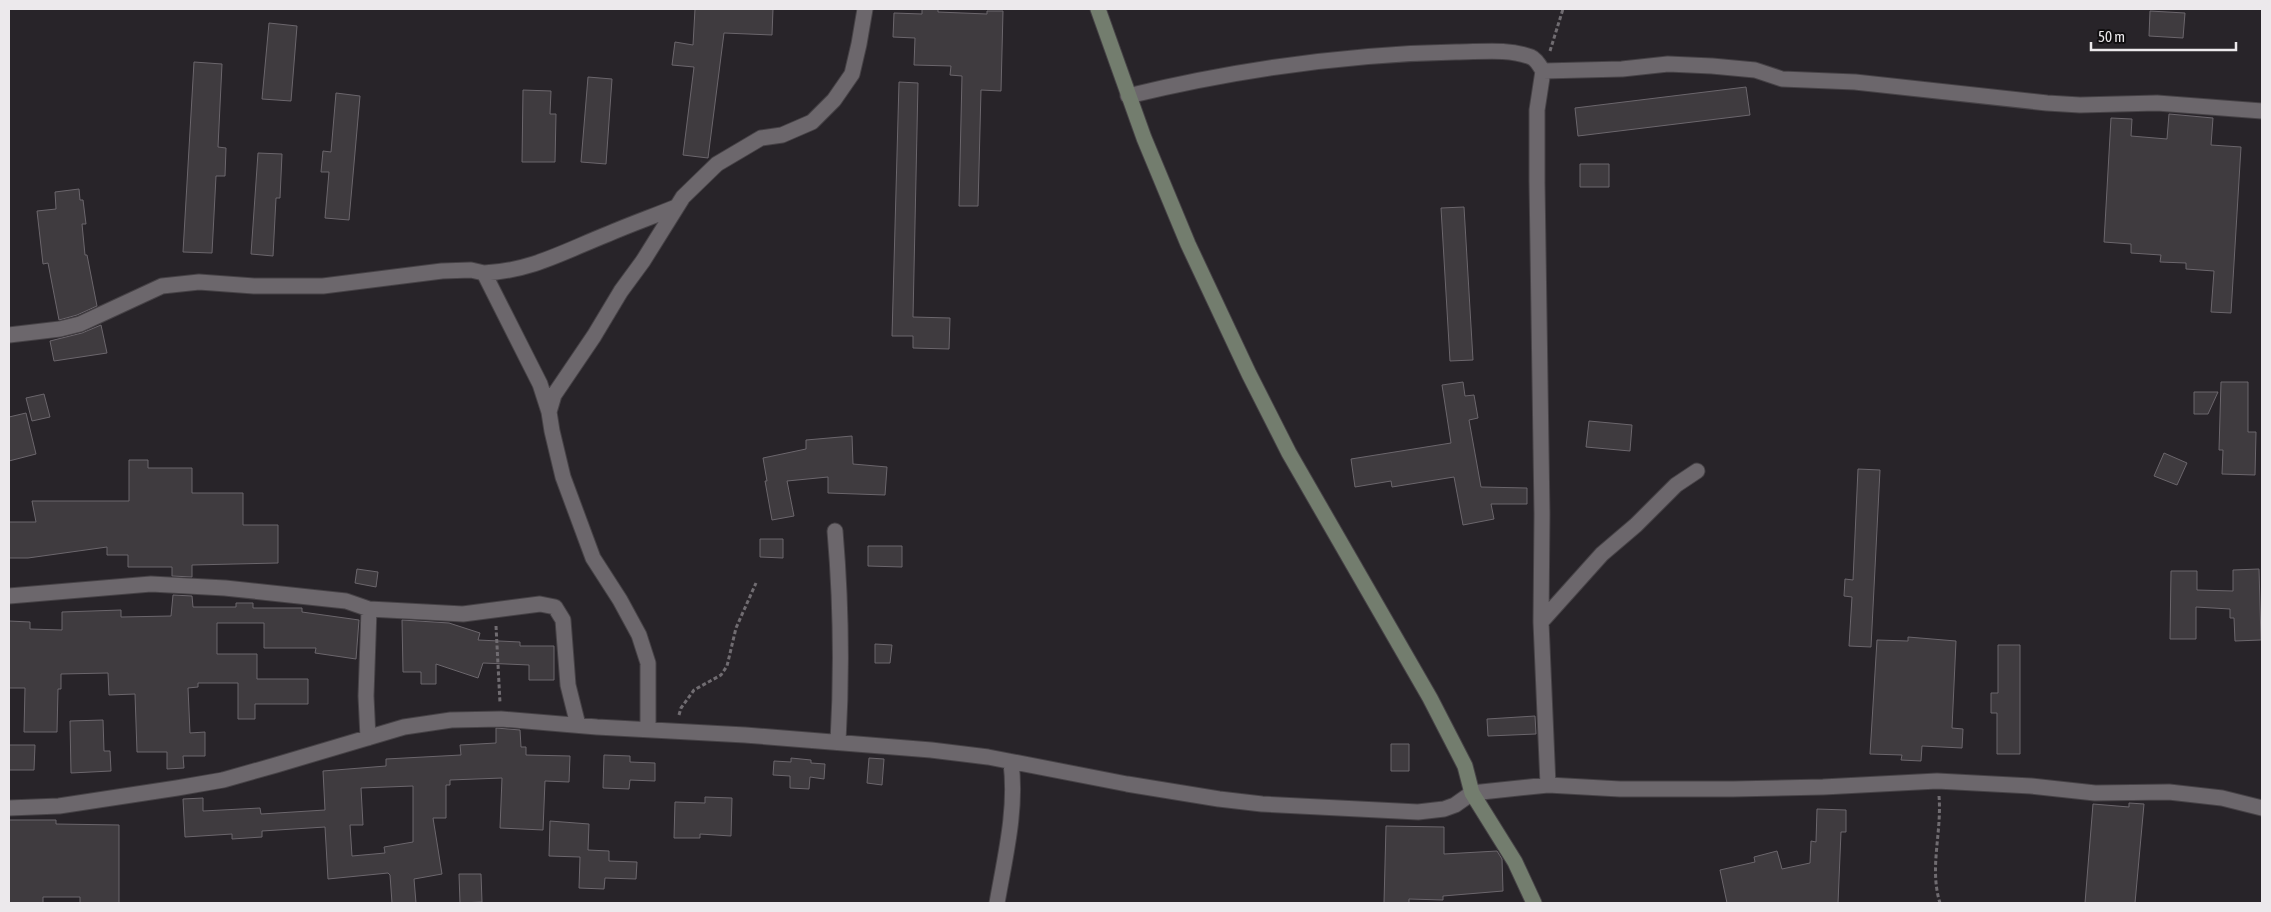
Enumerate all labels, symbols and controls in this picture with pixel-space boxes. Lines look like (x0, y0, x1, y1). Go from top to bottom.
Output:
scale bar (2091, 20, 2236, 52)
text: 50 m (2098, 28, 2125, 45)

